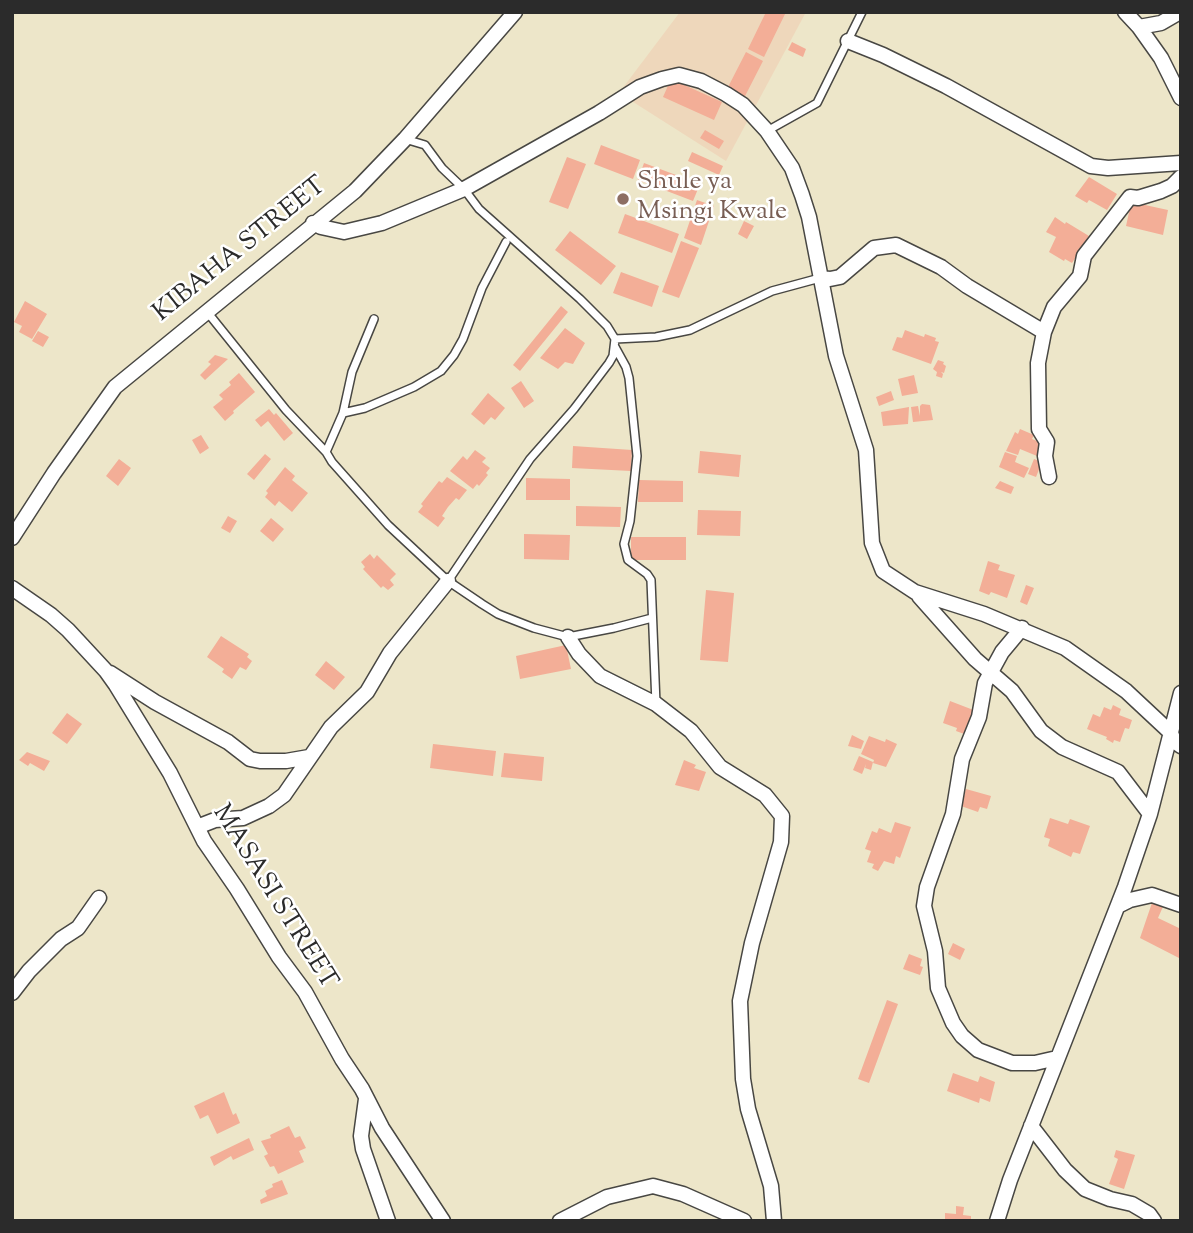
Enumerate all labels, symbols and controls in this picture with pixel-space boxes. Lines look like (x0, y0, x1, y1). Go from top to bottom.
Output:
place label: Shule ya Msingi Kwale (637, 168, 787, 230)
street label: KIBAHA STREET (148, 172, 334, 330)
marker: Shule ya Msingi Kwale (615, 191, 631, 207)
street label: MASASI STREET (204, 800, 342, 996)

